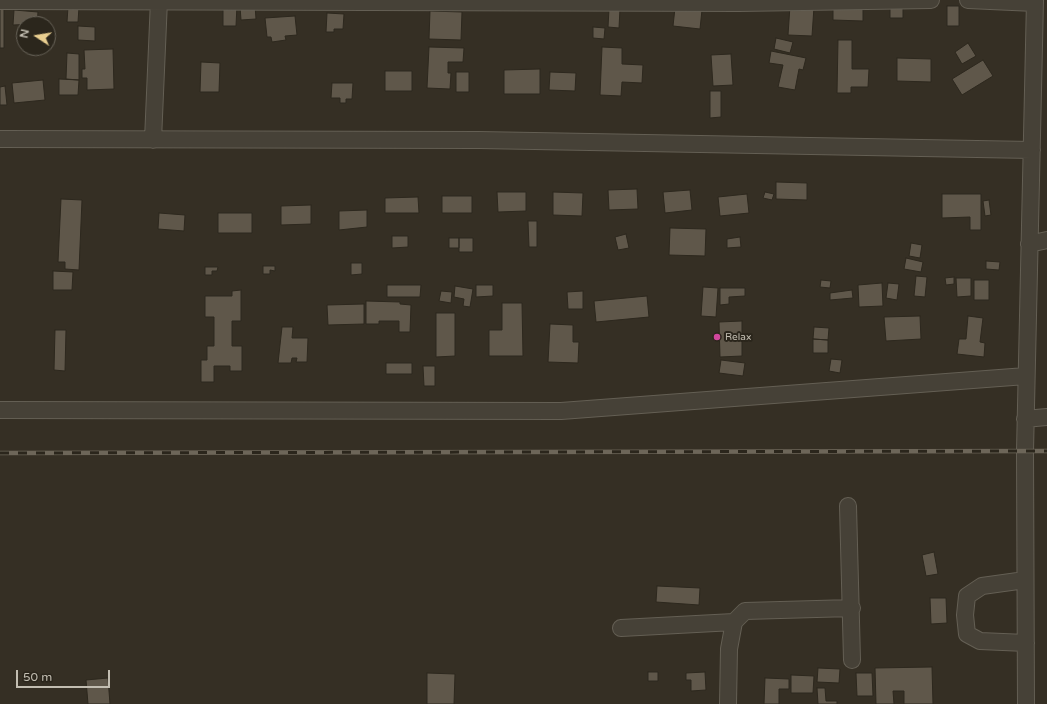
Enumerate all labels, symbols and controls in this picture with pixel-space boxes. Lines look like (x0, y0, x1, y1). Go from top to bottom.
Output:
north arrow (16, 16, 56, 56)
text: N (17, 28, 32, 39)
place label: Relax (725, 331, 751, 343)
marker: Relax (712, 332, 722, 342)
scale bar (18, 662, 112, 688)
text: 50 m (23, 670, 52, 684)

